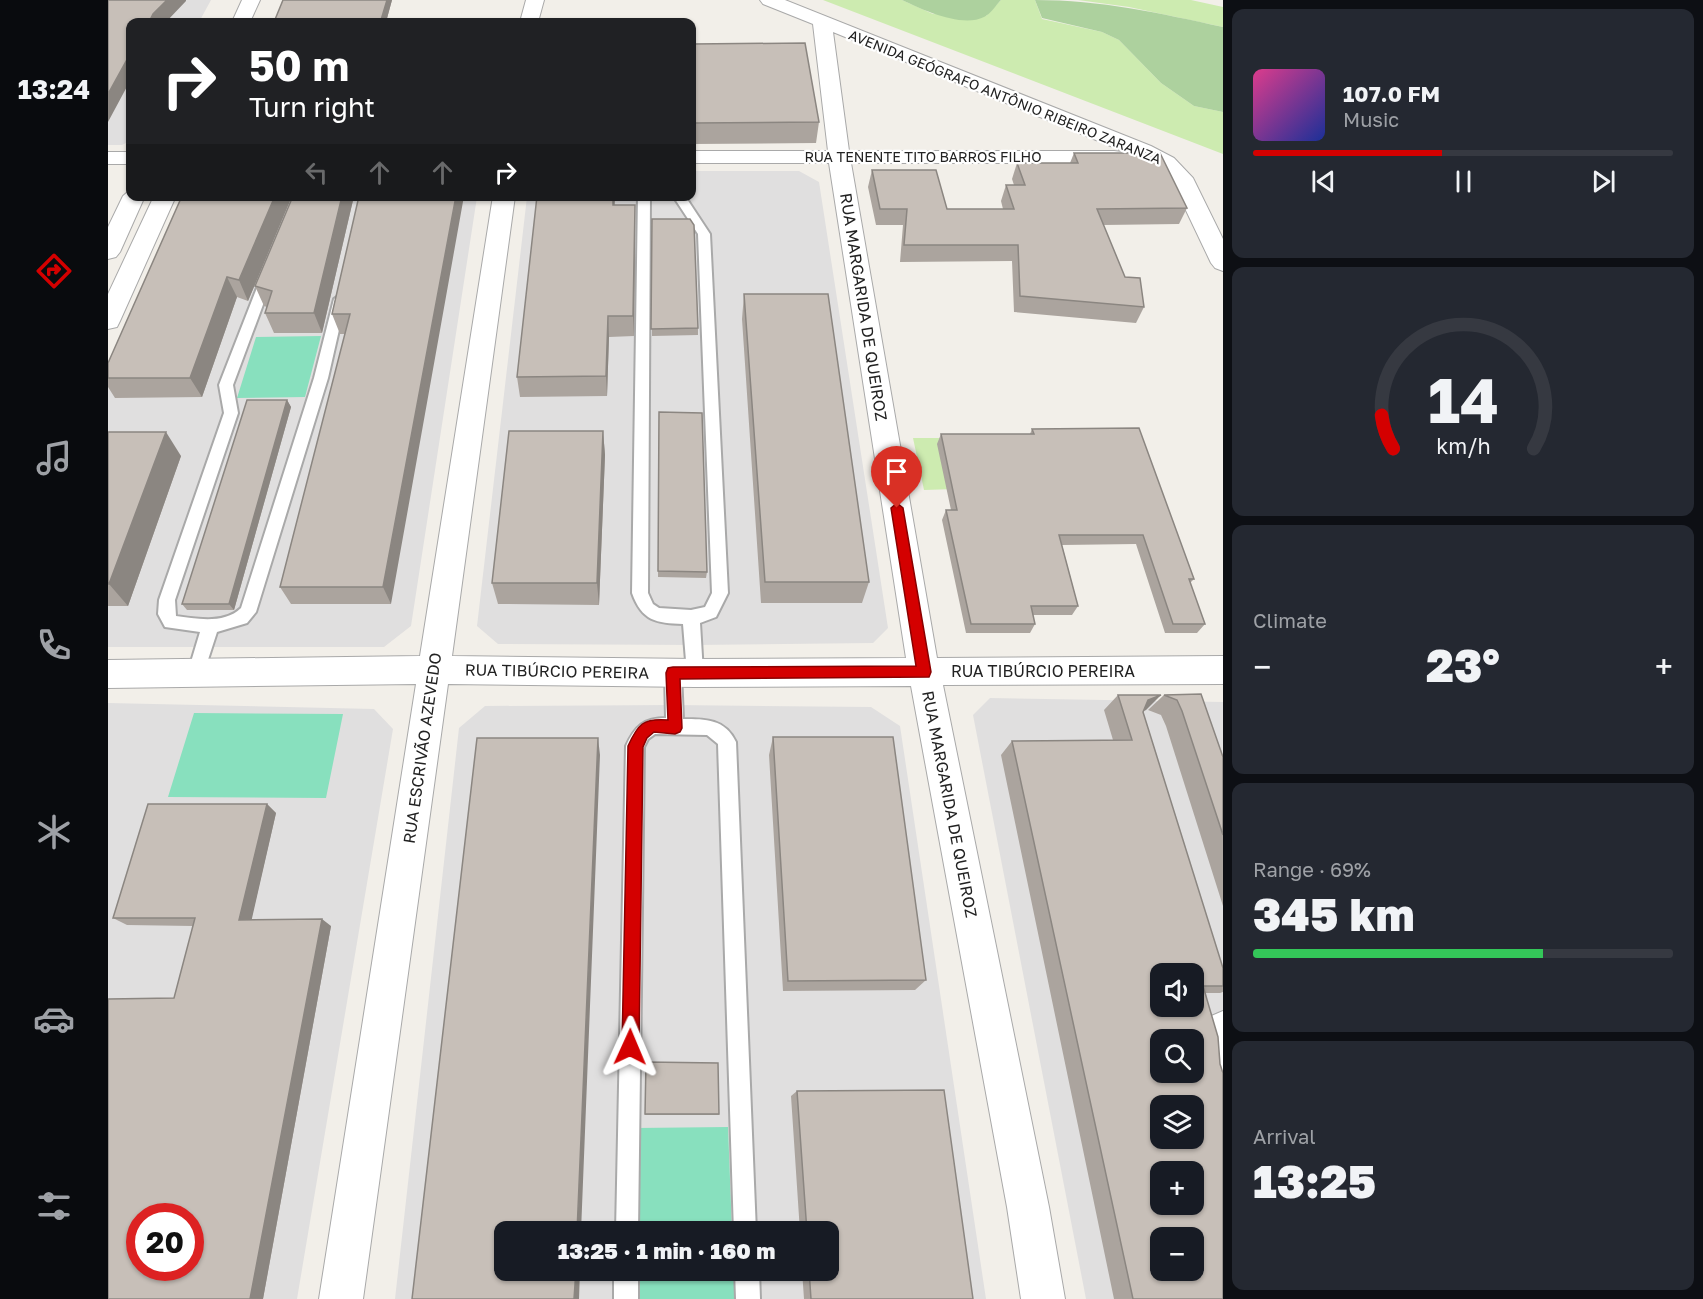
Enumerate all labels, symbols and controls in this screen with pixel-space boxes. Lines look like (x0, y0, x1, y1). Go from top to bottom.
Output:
street label: AVENIDA GEÓGRAFO ANTÔNIO RIBEIRO ZARANZA (846, 26, 1164, 167)
text: 50 m (249, 40, 349, 90)
icon: right (150, 42, 228, 120)
text: 13:24 (18, 73, 90, 105)
text: 107.0 FM (1343, 80, 1440, 107)
text: Turn right (249, 91, 375, 123)
text: Music (1343, 107, 1399, 131)
street label: RUA TENENTE TITO BARROS FILHO (804, 148, 1042, 165)
icon: left (300, 156, 333, 189)
icon: ahead (363, 156, 396, 189)
icon: ahead (426, 156, 459, 189)
icon: right (489, 156, 522, 189)
icon: previous (1307, 165, 1340, 198)
icon: pause (1447, 165, 1480, 198)
icon: next (1587, 165, 1620, 198)
street label: RUA MARGARIDA DE QUEIROZ (836, 192, 892, 422)
icon: directions (33, 250, 75, 292)
text: 14 (1427, 362, 1499, 437)
text: km/h (1436, 433, 1490, 459)
icon: music (33, 437, 75, 479)
pin (871, 446, 922, 508)
icon: arrive (880, 455, 913, 488)
text: Climate (1253, 608, 1327, 632)
icon: phone (33, 624, 75, 666)
text: 23° (1426, 638, 1500, 692)
text: − (1253, 647, 1271, 686)
text: + (1655, 647, 1673, 686)
street label: RUA ESCRIVÃO AZEVEDO (399, 651, 445, 845)
street label: RUA TIBÚRCIO PEREIRA (465, 659, 649, 683)
street label: RUA TIBÚRCIO PEREIRA (951, 661, 1135, 681)
street label: RUA MARGARIDA DE QUEIROZ (918, 689, 982, 919)
icon: climate (33, 811, 75, 853)
text: Range · 69% (1253, 857, 1371, 881)
text: 345 km (1253, 887, 1415, 941)
map controls (1150, 963, 1204, 1281)
button: sound (1150, 963, 1204, 1017)
icon: car (33, 998, 75, 1040)
position arrow (598, 1015, 662, 1079)
button: search (1150, 1029, 1204, 1083)
button: layers (1150, 1095, 1204, 1149)
text: Arrival (1253, 1124, 1316, 1148)
text: 13:25 (1253, 1154, 1376, 1208)
button: + (1150, 1161, 1204, 1215)
icon: filters (33, 1185, 75, 1227)
speed limit sign: 20 (126, 1203, 204, 1281)
button: − (1150, 1227, 1204, 1281)
text: 13:25 · 1 min · 160 m (558, 1237, 775, 1264)

